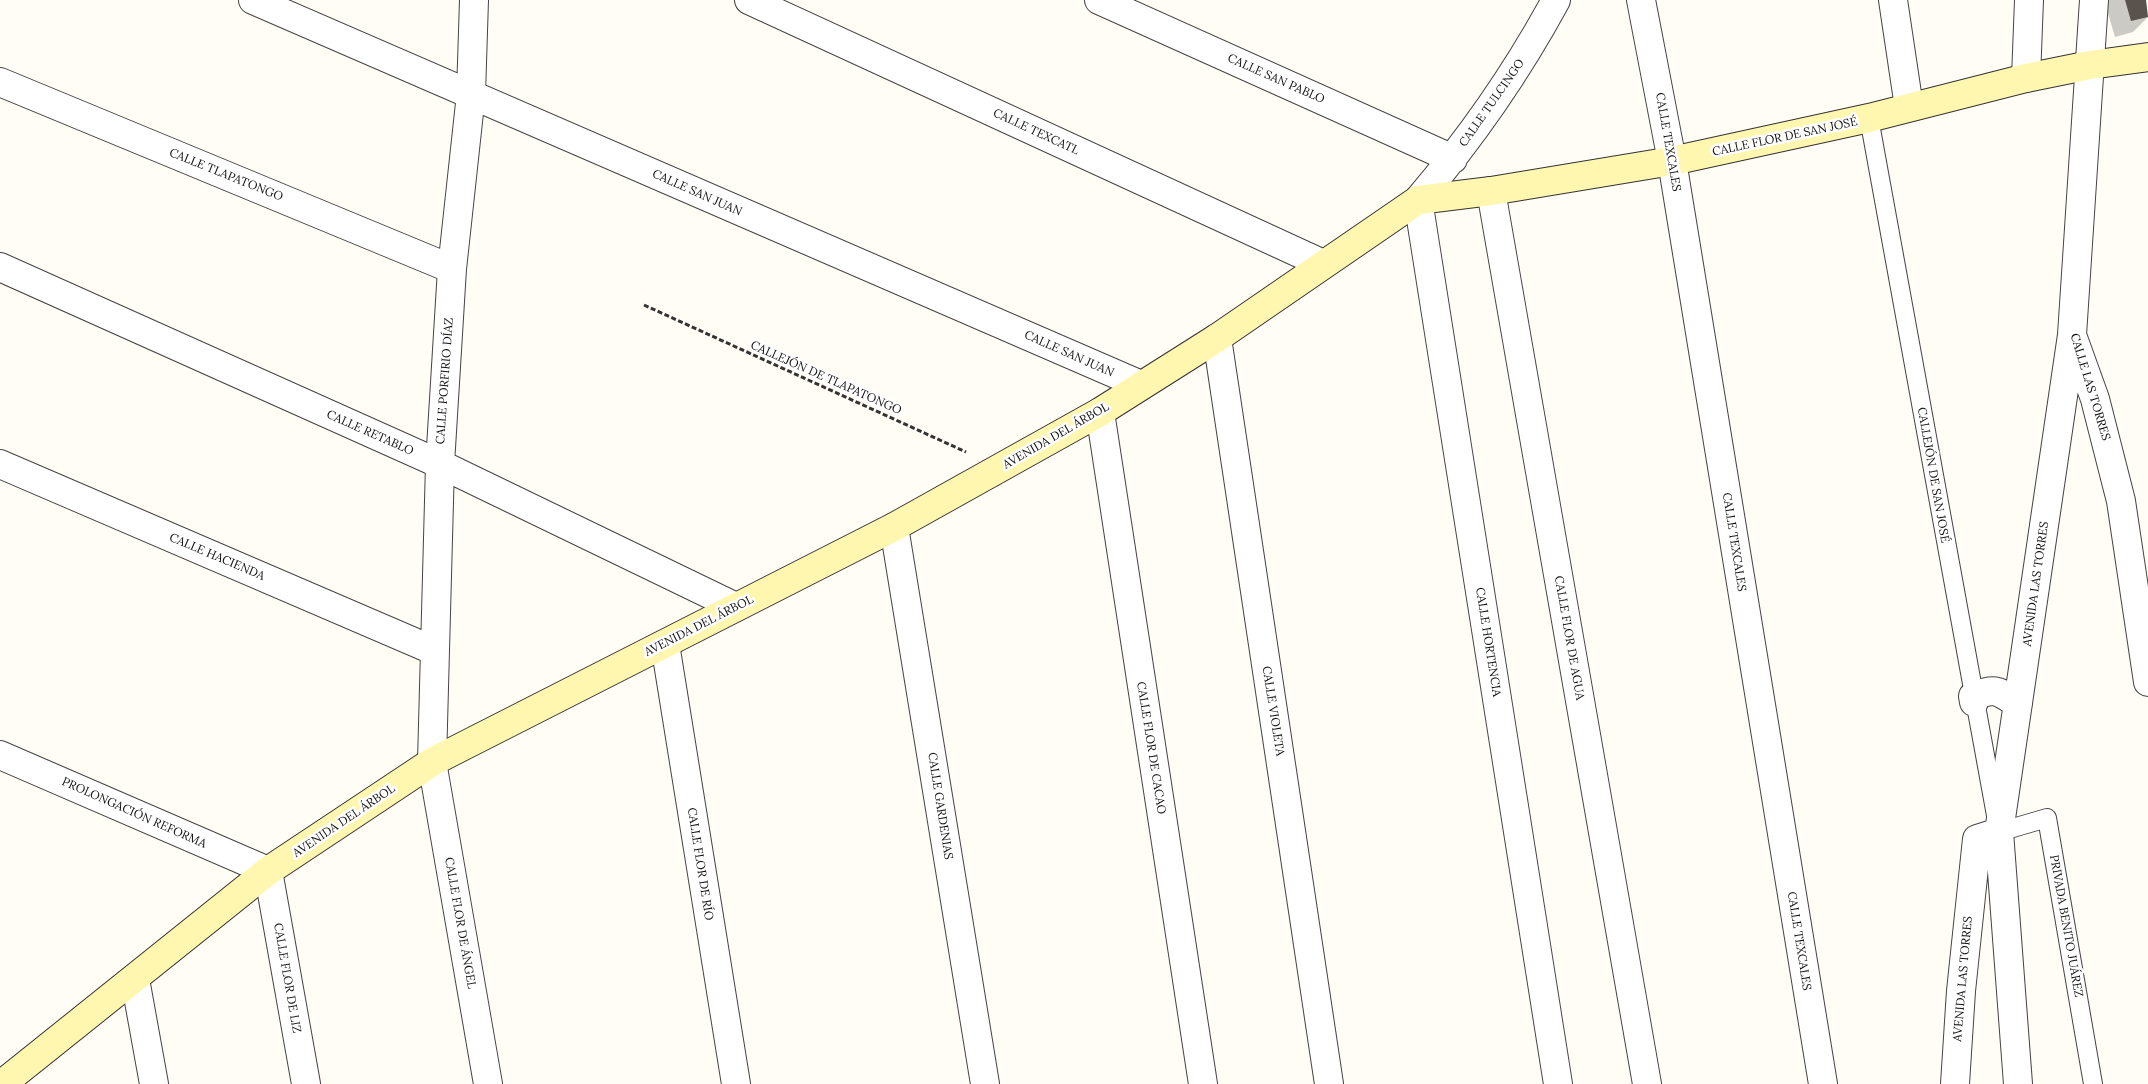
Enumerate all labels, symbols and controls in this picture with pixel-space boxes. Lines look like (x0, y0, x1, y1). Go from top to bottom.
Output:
street label: CALLE SAN PABLO (1225, 51, 1327, 107)
street label: CALLE TULCINGO (1456, 56, 1528, 150)
street label: CALLE TEXCALES (1652, 92, 1684, 192)
street label: CALLE TEXCATL (991, 106, 1081, 158)
street label: CALLE FLOR DE SAN JOSÉ (1711, 115, 1859, 159)
street label: CALLE TLAPATONGO (167, 146, 285, 204)
street label: CALLE SAN JUAN (650, 167, 744, 219)
street label: CALLE PORFIRIO DÍAZ (433, 317, 457, 445)
street label: CALLE SAN JUAN (1022, 328, 1116, 380)
street label: CALLE LAS TORRES (2067, 332, 2113, 442)
street label: CALLEJÓN DE TLAPATONGO (748, 338, 904, 418)
street label: AVENIDA DEL ÁRBOL (1000, 400, 1112, 472)
street label: CALLEJÓN DE SAN JOSÉ (1914, 406, 1952, 544)
street label: CALLE RETABLO (324, 407, 416, 459)
street label: CALLE TEXCALES (1719, 491, 1749, 593)
street label: AVENIDA LAS TORRES (2020, 521, 2052, 647)
street label: CALLE HACIENDA (167, 530, 267, 584)
street label: CALLE FLOR DE AGUA (1551, 575, 1587, 701)
street label: CALLE HORTENCIA (1472, 586, 1504, 698)
street label: AVENIDA DEL ÁRBOL (642, 592, 756, 660)
street label: CALLE VIOLETA (1259, 665, 1287, 757)
street label: CALLE FLOR DE CACAO (1133, 681, 1169, 815)
street label: CALLE GARDENIAS (924, 751, 956, 861)
street label: PROLONGACIÓN REFORMA (59, 775, 209, 851)
street label: AVENIDA DEL ÁRBOL (290, 781, 398, 861)
street label: CALLE FLOR DE RÍO (684, 807, 716, 921)
street label: PRIVADA BENITO JUÁREZ (2046, 854, 2086, 998)
street label: CALLE FLOR DE ÁNGEL (441, 856, 479, 990)
street label: CALLE TEXCALES (1784, 890, 1814, 992)
street label: AVENIDA LAS TORRES (1950, 916, 1976, 1042)
street label: CALLE FLOR DE LIZ (270, 922, 304, 1034)

